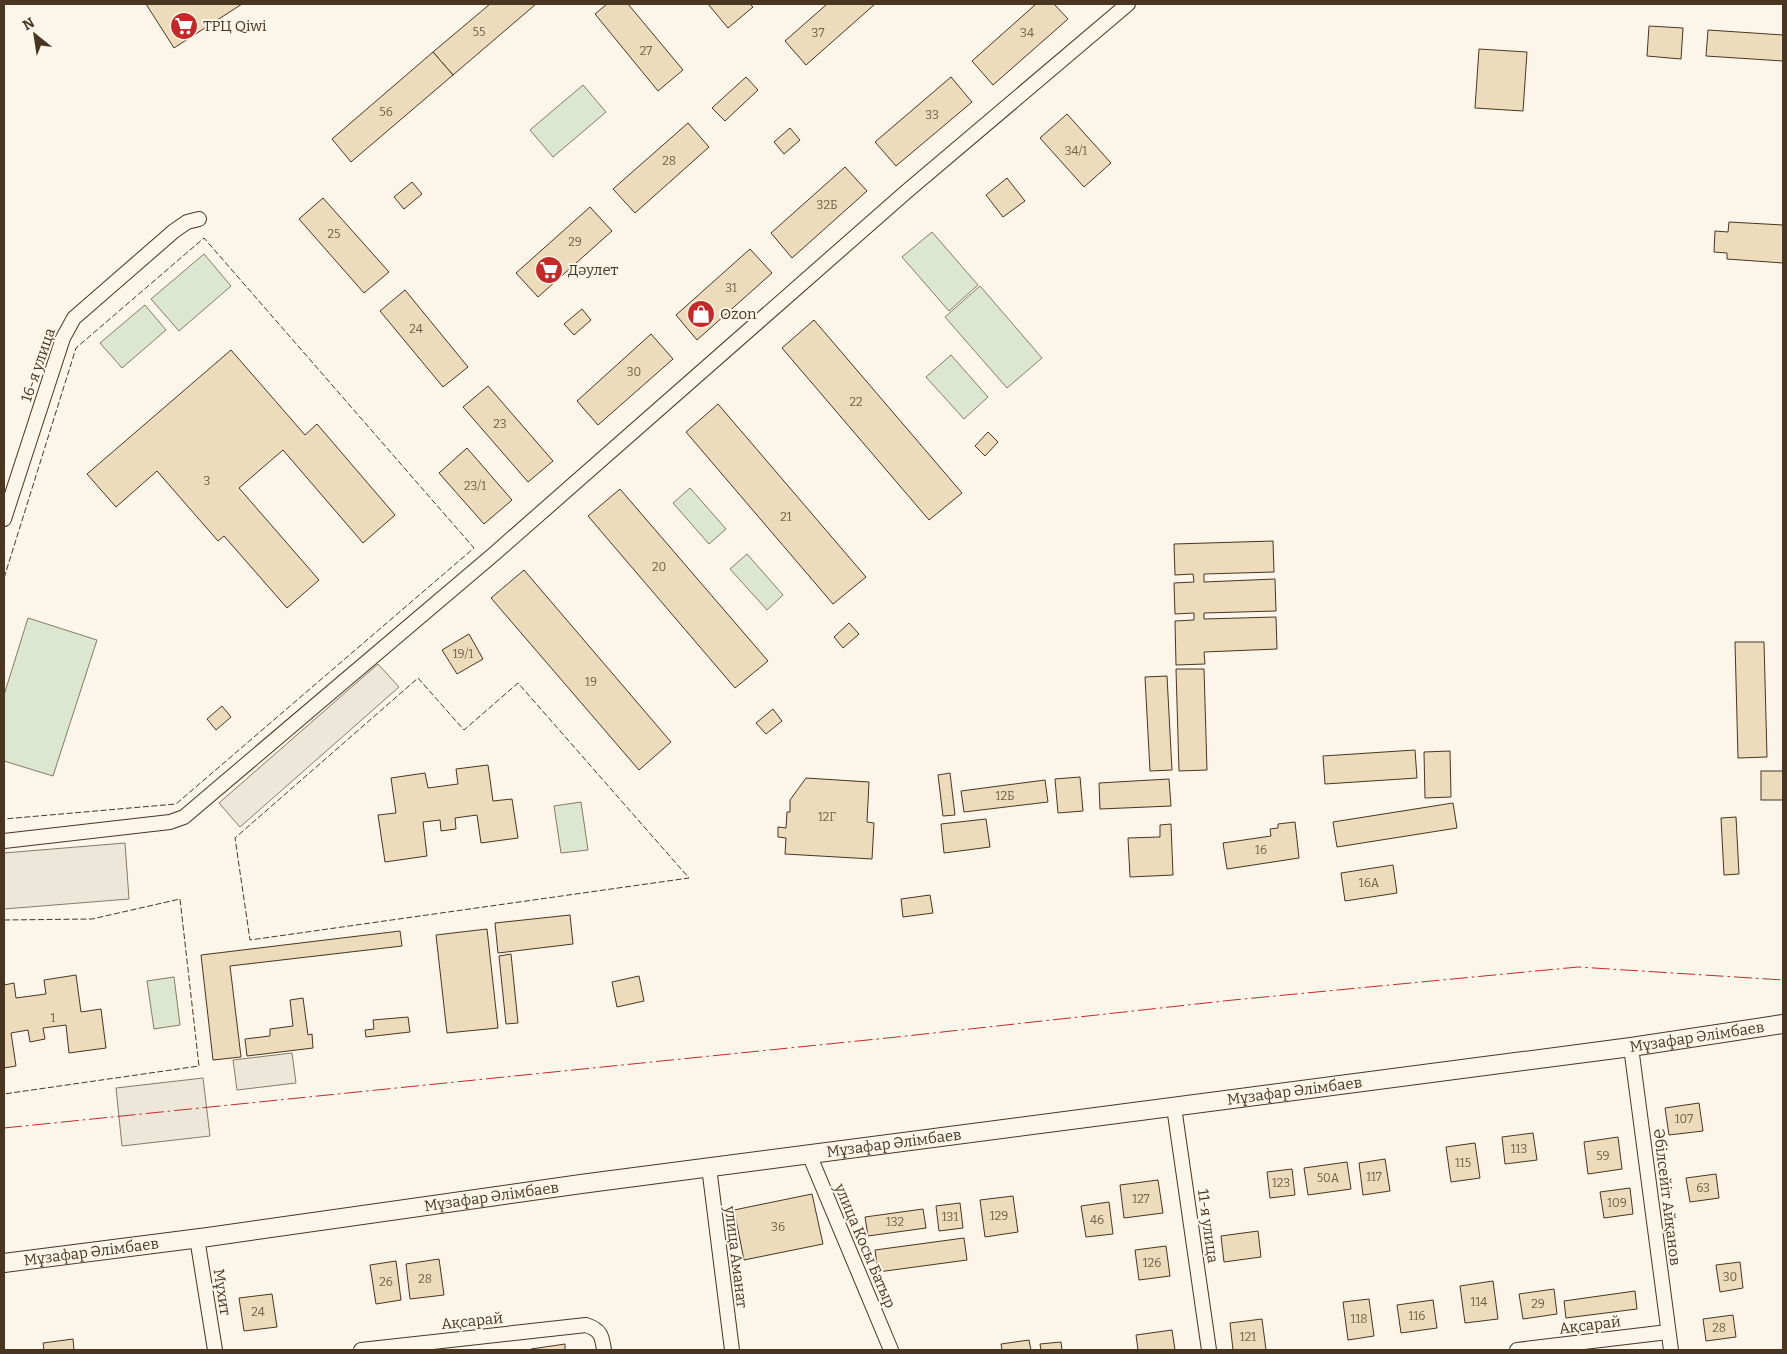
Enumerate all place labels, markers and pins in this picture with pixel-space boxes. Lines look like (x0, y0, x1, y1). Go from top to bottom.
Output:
supermarket icon: ТРЦ Qiwi (169, 11, 199, 41)
place label: ТРЦ Qiwi (203, 17, 267, 35)
supermarket icon: Дәулет (534, 255, 564, 285)
place label: Дәулет (568, 261, 619, 279)
shop icon: Ozon (686, 299, 716, 329)
place label: Ozon (720, 305, 757, 323)

